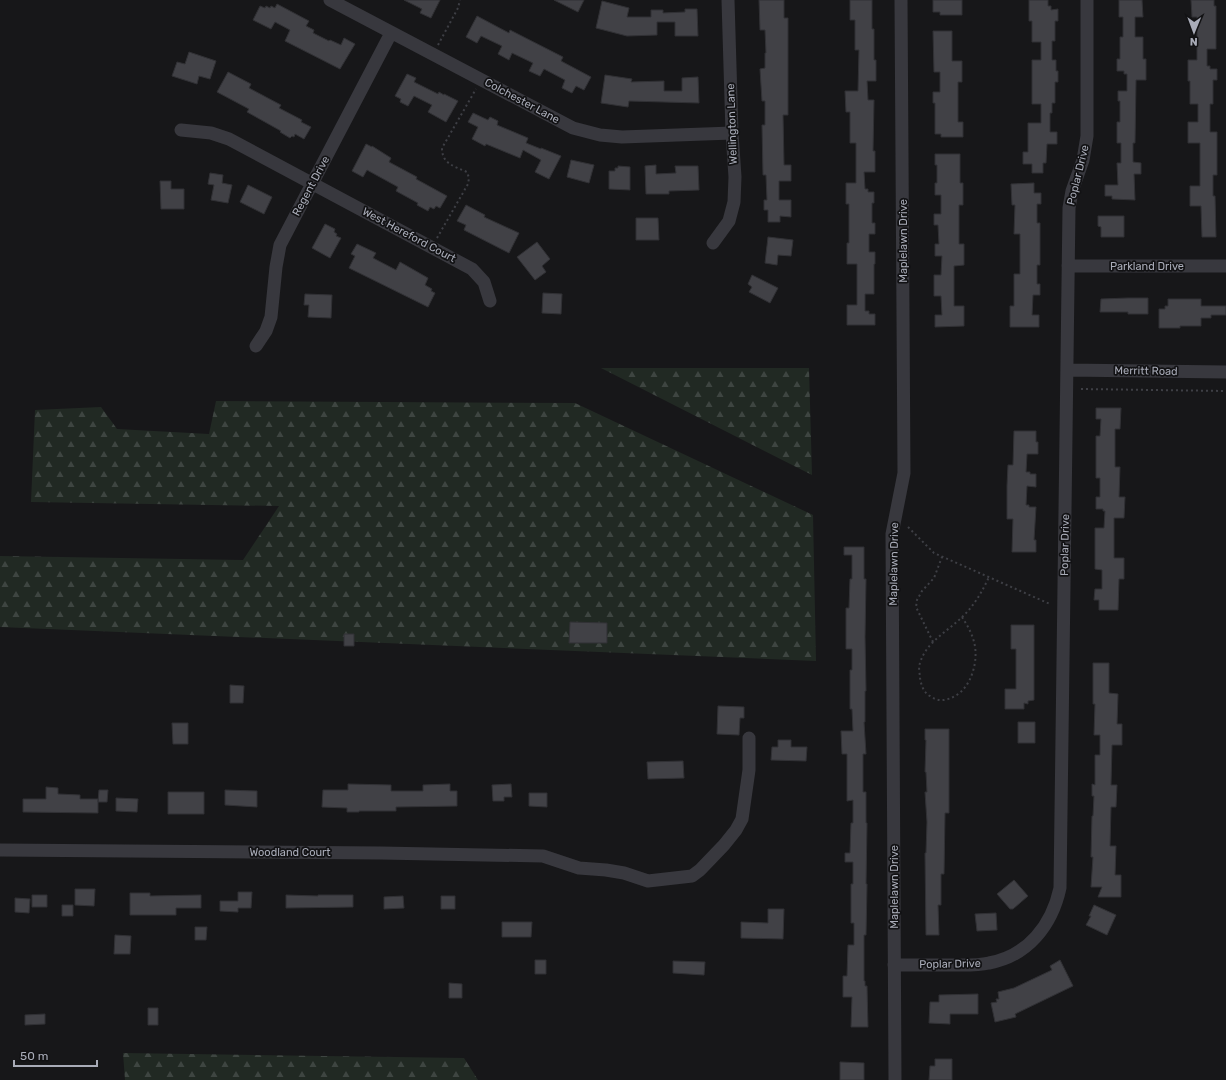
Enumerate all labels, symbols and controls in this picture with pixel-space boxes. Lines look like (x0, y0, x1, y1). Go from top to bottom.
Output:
north arrow (1174, 12, 1214, 52)
text: N (1190, 35, 1198, 48)
street label: Colchester Lane (482, 76, 562, 126)
street label: Wellington Lane (724, 83, 740, 165)
street label: Poplar Drive (1064, 143, 1092, 207)
street label: Regent Drive (290, 154, 332, 218)
street label: Maplelawn Drive (897, 199, 910, 283)
street label: West Hereford Court (360, 205, 459, 265)
street label: Parkland Drive (1110, 260, 1184, 273)
street label: Merritt Road (1114, 364, 1178, 378)
street label: Poplar Drive (1058, 514, 1072, 576)
street label: Maplelawn Drive (887, 522, 901, 606)
street label: Maplelawn Drive (888, 845, 901, 929)
street label: Woodland Court (249, 846, 331, 859)
street label: Poplar Drive (919, 957, 981, 971)
scale bar (14, 1042, 97, 1068)
text: 50 m (20, 1049, 48, 1063)

